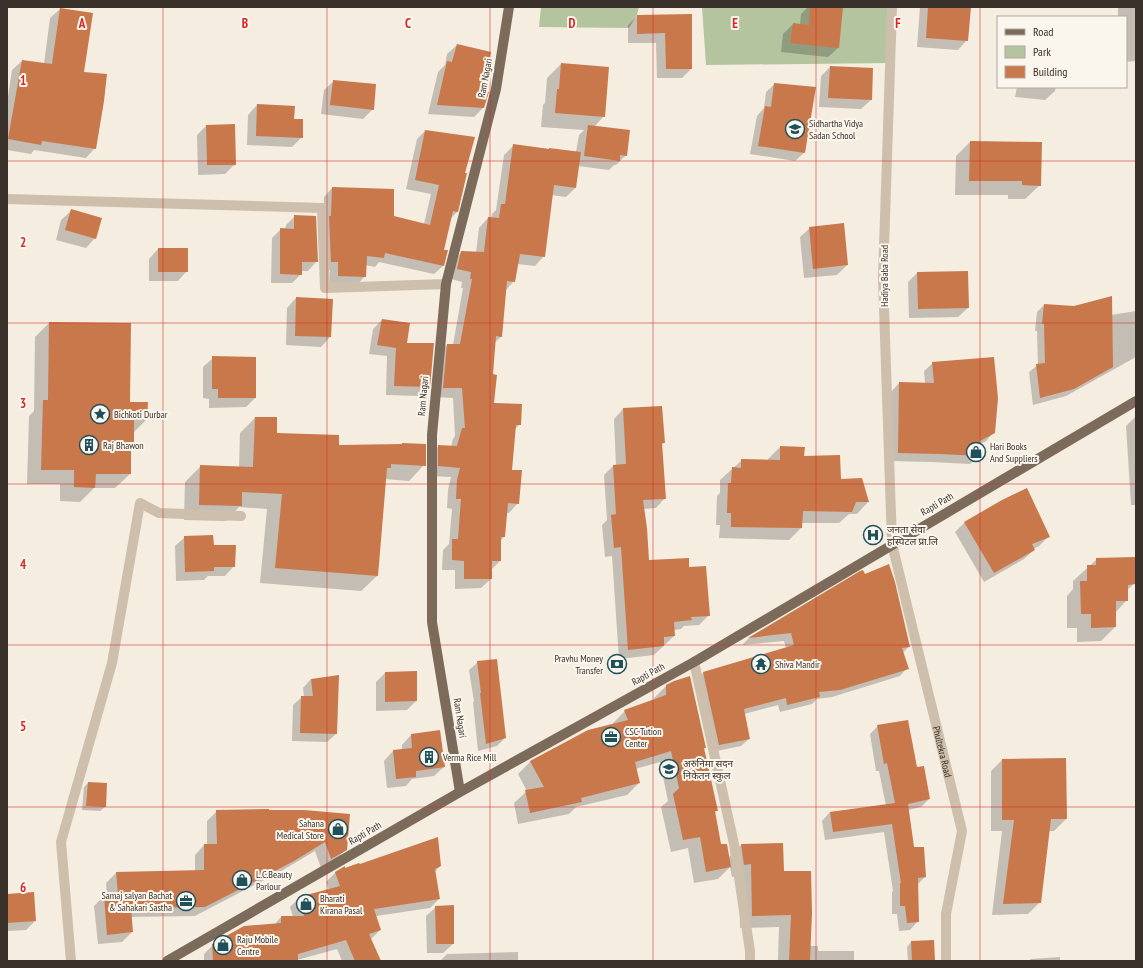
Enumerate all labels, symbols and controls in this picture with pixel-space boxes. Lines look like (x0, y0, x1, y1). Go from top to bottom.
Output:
text: A (78, 15, 86, 32)
text: B (242, 15, 248, 32)
text: C (405, 15, 411, 32)
text: D (569, 15, 576, 32)
text: E (732, 15, 738, 32)
text: F (895, 15, 901, 32)
legend (997, 16, 1127, 88)
text: Road (1033, 24, 1053, 39)
text: Park (1033, 44, 1051, 59)
street label: Ram Nagari (475, 57, 495, 99)
text: Building (1033, 64, 1068, 79)
text: 1 (20, 72, 26, 89)
place label: Sidhartha Vidya Sadan School (809, 117, 863, 142)
school or university icon: Sidhartha Vidya Sadan School (784, 118, 806, 140)
text: 2 (20, 234, 26, 251)
street label: Hadiya Baba Road (878, 245, 891, 307)
street label: Ram Nagari (415, 375, 431, 417)
text: 3 (20, 395, 26, 412)
place icon: Bichkoti Durbar (89, 403, 111, 425)
place label: Bichkoti Durbar (114, 408, 168, 421)
building icon: Raj Bhawon (78, 434, 100, 456)
place label: Raj Bhawon (103, 439, 144, 452)
place label: Hari Books And Suppliers (990, 440, 1038, 465)
shop icon: Hari Books And Suppliers (965, 441, 987, 463)
street label: Rapti Path (918, 489, 956, 519)
place label: जनता सेवा हस्पिटल प्रा.लि (887, 523, 938, 548)
hospital icon: जनता सेवा हस्पिटल प्रा.लि (862, 524, 884, 546)
text: 4 (20, 556, 27, 573)
place label: Pravhu Money Transfer (554, 652, 603, 677)
bank icon: Pravhu Money Transfer (606, 653, 628, 675)
temple icon: Shiva Mandir (750, 653, 772, 675)
place label: Shiva Mandir (775, 658, 820, 671)
street label: Rapti Path (629, 660, 667, 688)
street label: Ram Nagari (450, 697, 470, 739)
text: 5 (20, 718, 26, 735)
place label: CSC Tution Center (625, 725, 662, 750)
street label: Phultekra Road (930, 725, 955, 779)
office icon: CSC Tution Center (600, 726, 622, 748)
building icon: Verma Rice Mill (418, 746, 440, 768)
place label: Verma Rice Mill (442, 751, 497, 764)
place label: अरुनिमा सदन निकेतन स्कुल (683, 757, 734, 782)
school or university icon: अरुनिमा सदन निकेतन स्कुल (658, 758, 680, 780)
place label: Sahana Medical Store (277, 817, 324, 842)
shop icon: Sahana Medical Store (327, 818, 349, 840)
street label: Rapti Path (346, 818, 384, 848)
place label: L.C.Beauty Parlour (256, 868, 292, 893)
shop icon: L.C.Beauty Parlour (231, 869, 253, 891)
text: 6 (20, 879, 26, 896)
place label: Samaj salyan Bachat & Sahakari Sastha (102, 889, 172, 914)
office icon: Samaj salyan Bachat & Sahakari Sastha (175, 890, 197, 912)
place label: Bharati Kirana Pasal (320, 892, 363, 917)
shop icon: Bharati Kirana Pasal (295, 893, 317, 915)
place label: Raju Mobile Centre (237, 933, 278, 958)
shop icon: Raju Mobile Centre (212, 934, 234, 956)

